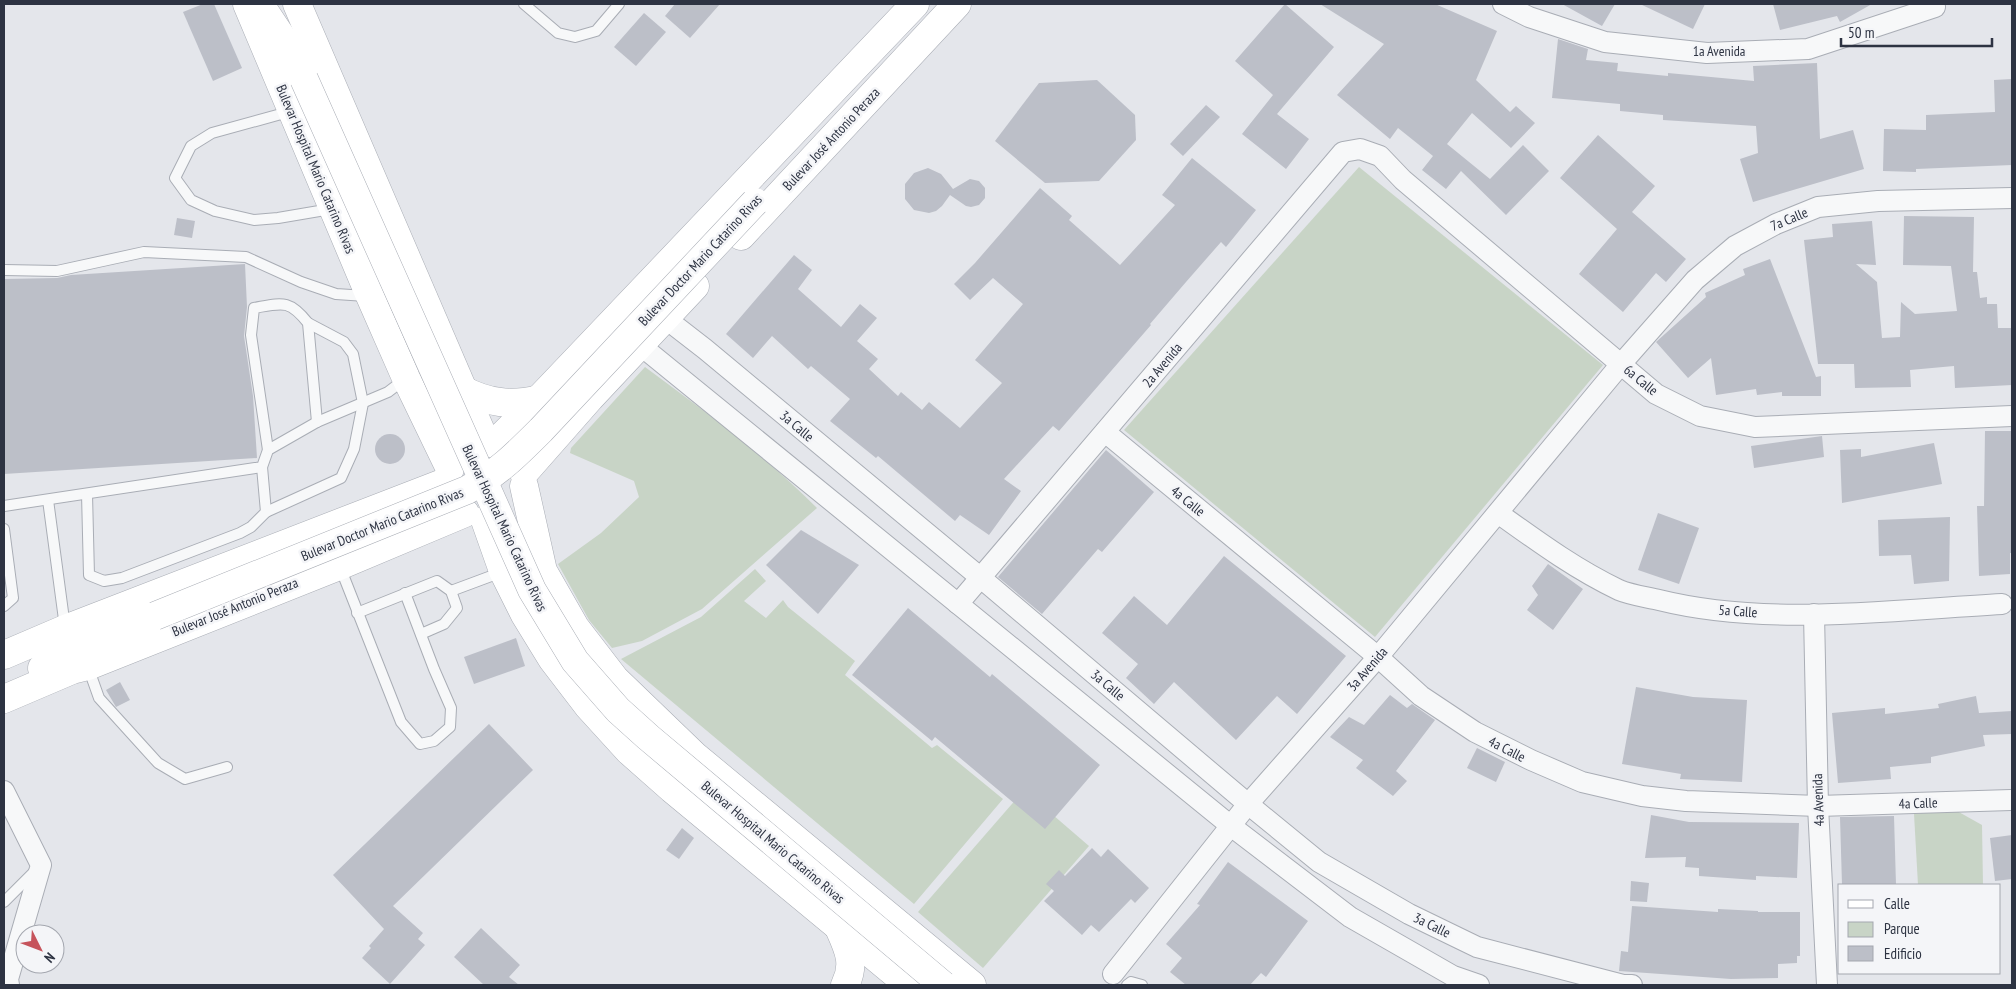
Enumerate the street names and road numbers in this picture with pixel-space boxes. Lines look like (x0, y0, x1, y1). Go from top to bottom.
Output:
street label: 1a Avenida (1693, 42, 1745, 60)
street label: Bulevar Hospital Mario Catarino Rivas (272, 82, 360, 256)
street label: Bulevar José Antonio Peraza (779, 84, 883, 194)
street label: Bulevar Doctor Mario Catarino Rivas (634, 190, 766, 330)
street label: 7a Calle (1768, 203, 1811, 235)
street label: 2a Avenida (1138, 339, 1186, 391)
street label: 6a Calle (1620, 361, 1662, 399)
street label: 3a Calle (776, 407, 818, 446)
street label: Bulevar Hospital Mario Catarino Rivas (458, 442, 552, 614)
street label: 4a Calle (1167, 482, 1209, 520)
street label: Bulevar Doctor Mario Catarino Rivas (298, 483, 466, 565)
street label: Bulevar José Antonio Peraza (169, 573, 301, 641)
street label: 5a Calle (1718, 601, 1758, 621)
street label: 3a Avenida (1343, 643, 1391, 695)
street label: 3a Calle (1087, 666, 1129, 705)
street label: 4a Calle (1486, 732, 1529, 766)
street label: 4a Avenida (1808, 773, 1828, 827)
street label: Bulevar Hospital Mario Catarino Rivas (698, 777, 849, 907)
street label: 4a Calle (1898, 793, 1938, 813)
street label: 3a Calle (1411, 908, 1454, 942)

